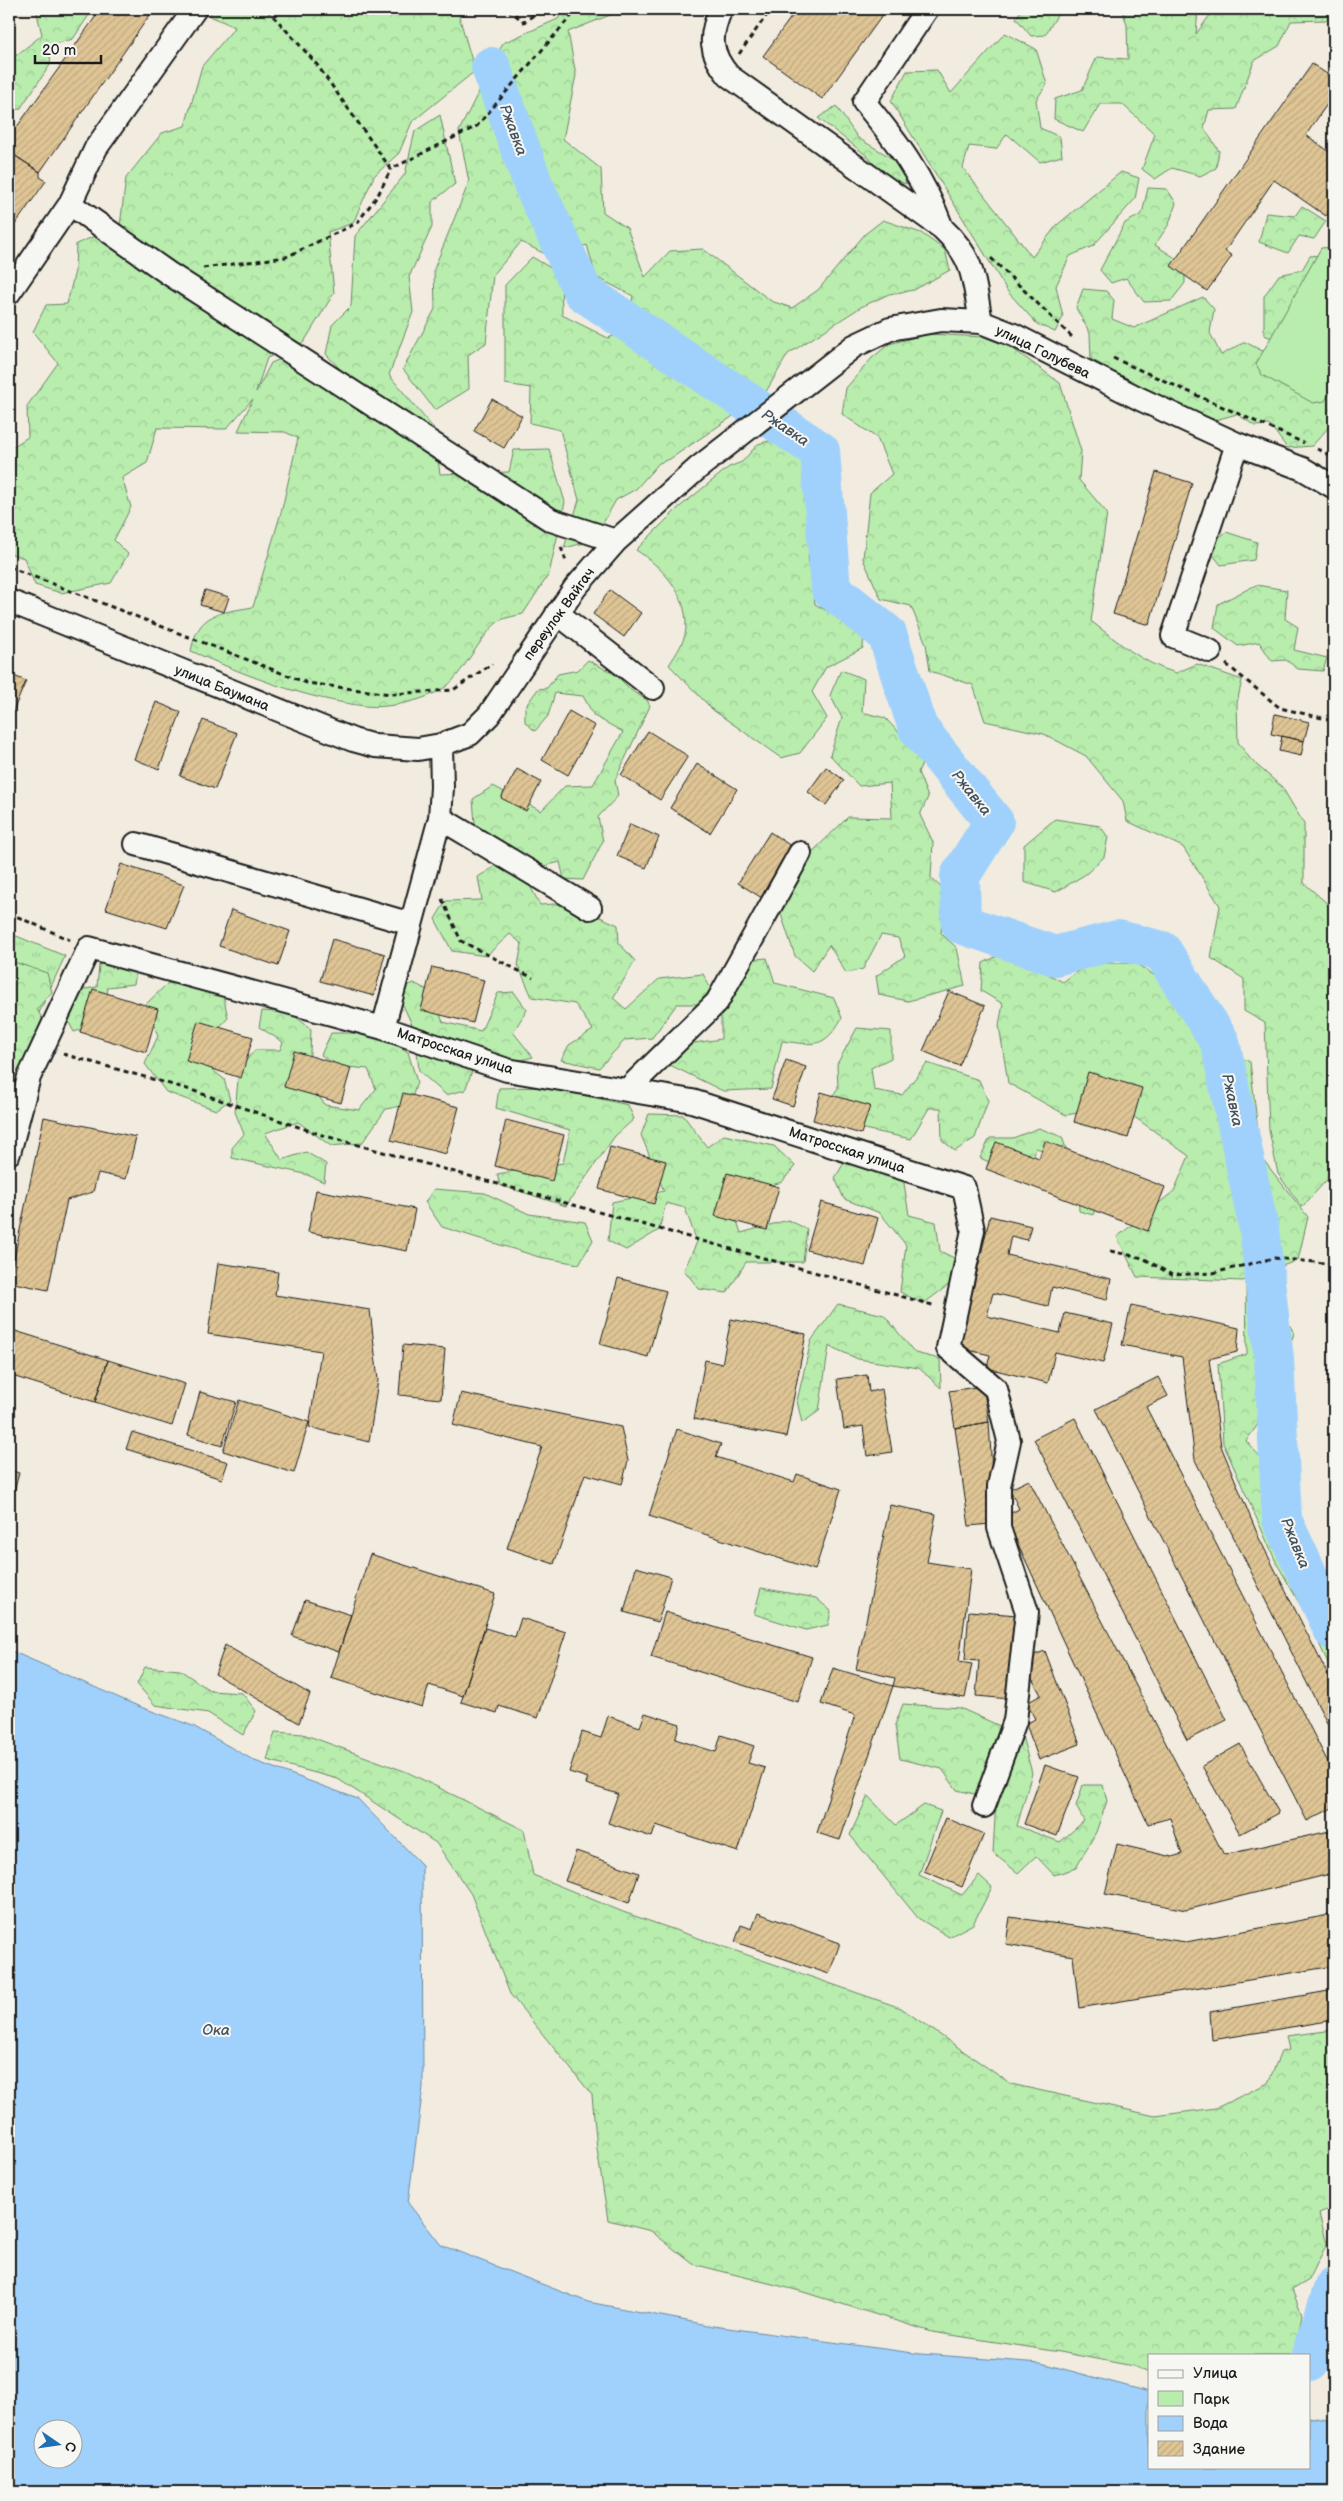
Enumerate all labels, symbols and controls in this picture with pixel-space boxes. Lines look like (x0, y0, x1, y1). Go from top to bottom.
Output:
scale bar (35, 32, 101, 64)
text: 20 m (42, 41, 76, 60)
water label: Ржавка (495, 102, 531, 158)
street label: улица Голубева (993, 322, 1094, 383)
water label: Ржавка (758, 405, 813, 451)
street label: переулок Вайгач (520, 564, 598, 664)
street label: улица Баумана (172, 661, 273, 715)
water label: Ржавка (947, 766, 995, 820)
street label: Матросская улица (395, 1024, 516, 1078)
water label: Ржавка (1217, 1072, 1247, 1128)
street label: Матросская улица (787, 1123, 908, 1177)
water label: Ржавка (1276, 1515, 1314, 1571)
water label: Ока (202, 2021, 230, 2040)
legend (1148, 2354, 1310, 2468)
text: Улица (1193, 2364, 1238, 2383)
text: Парк (1193, 2390, 1230, 2409)
text: Вода (1193, 2414, 1228, 2433)
north arrow (32, 2418, 82, 2468)
text: С (61, 2440, 80, 2454)
text: Здание (1193, 2440, 1245, 2459)

